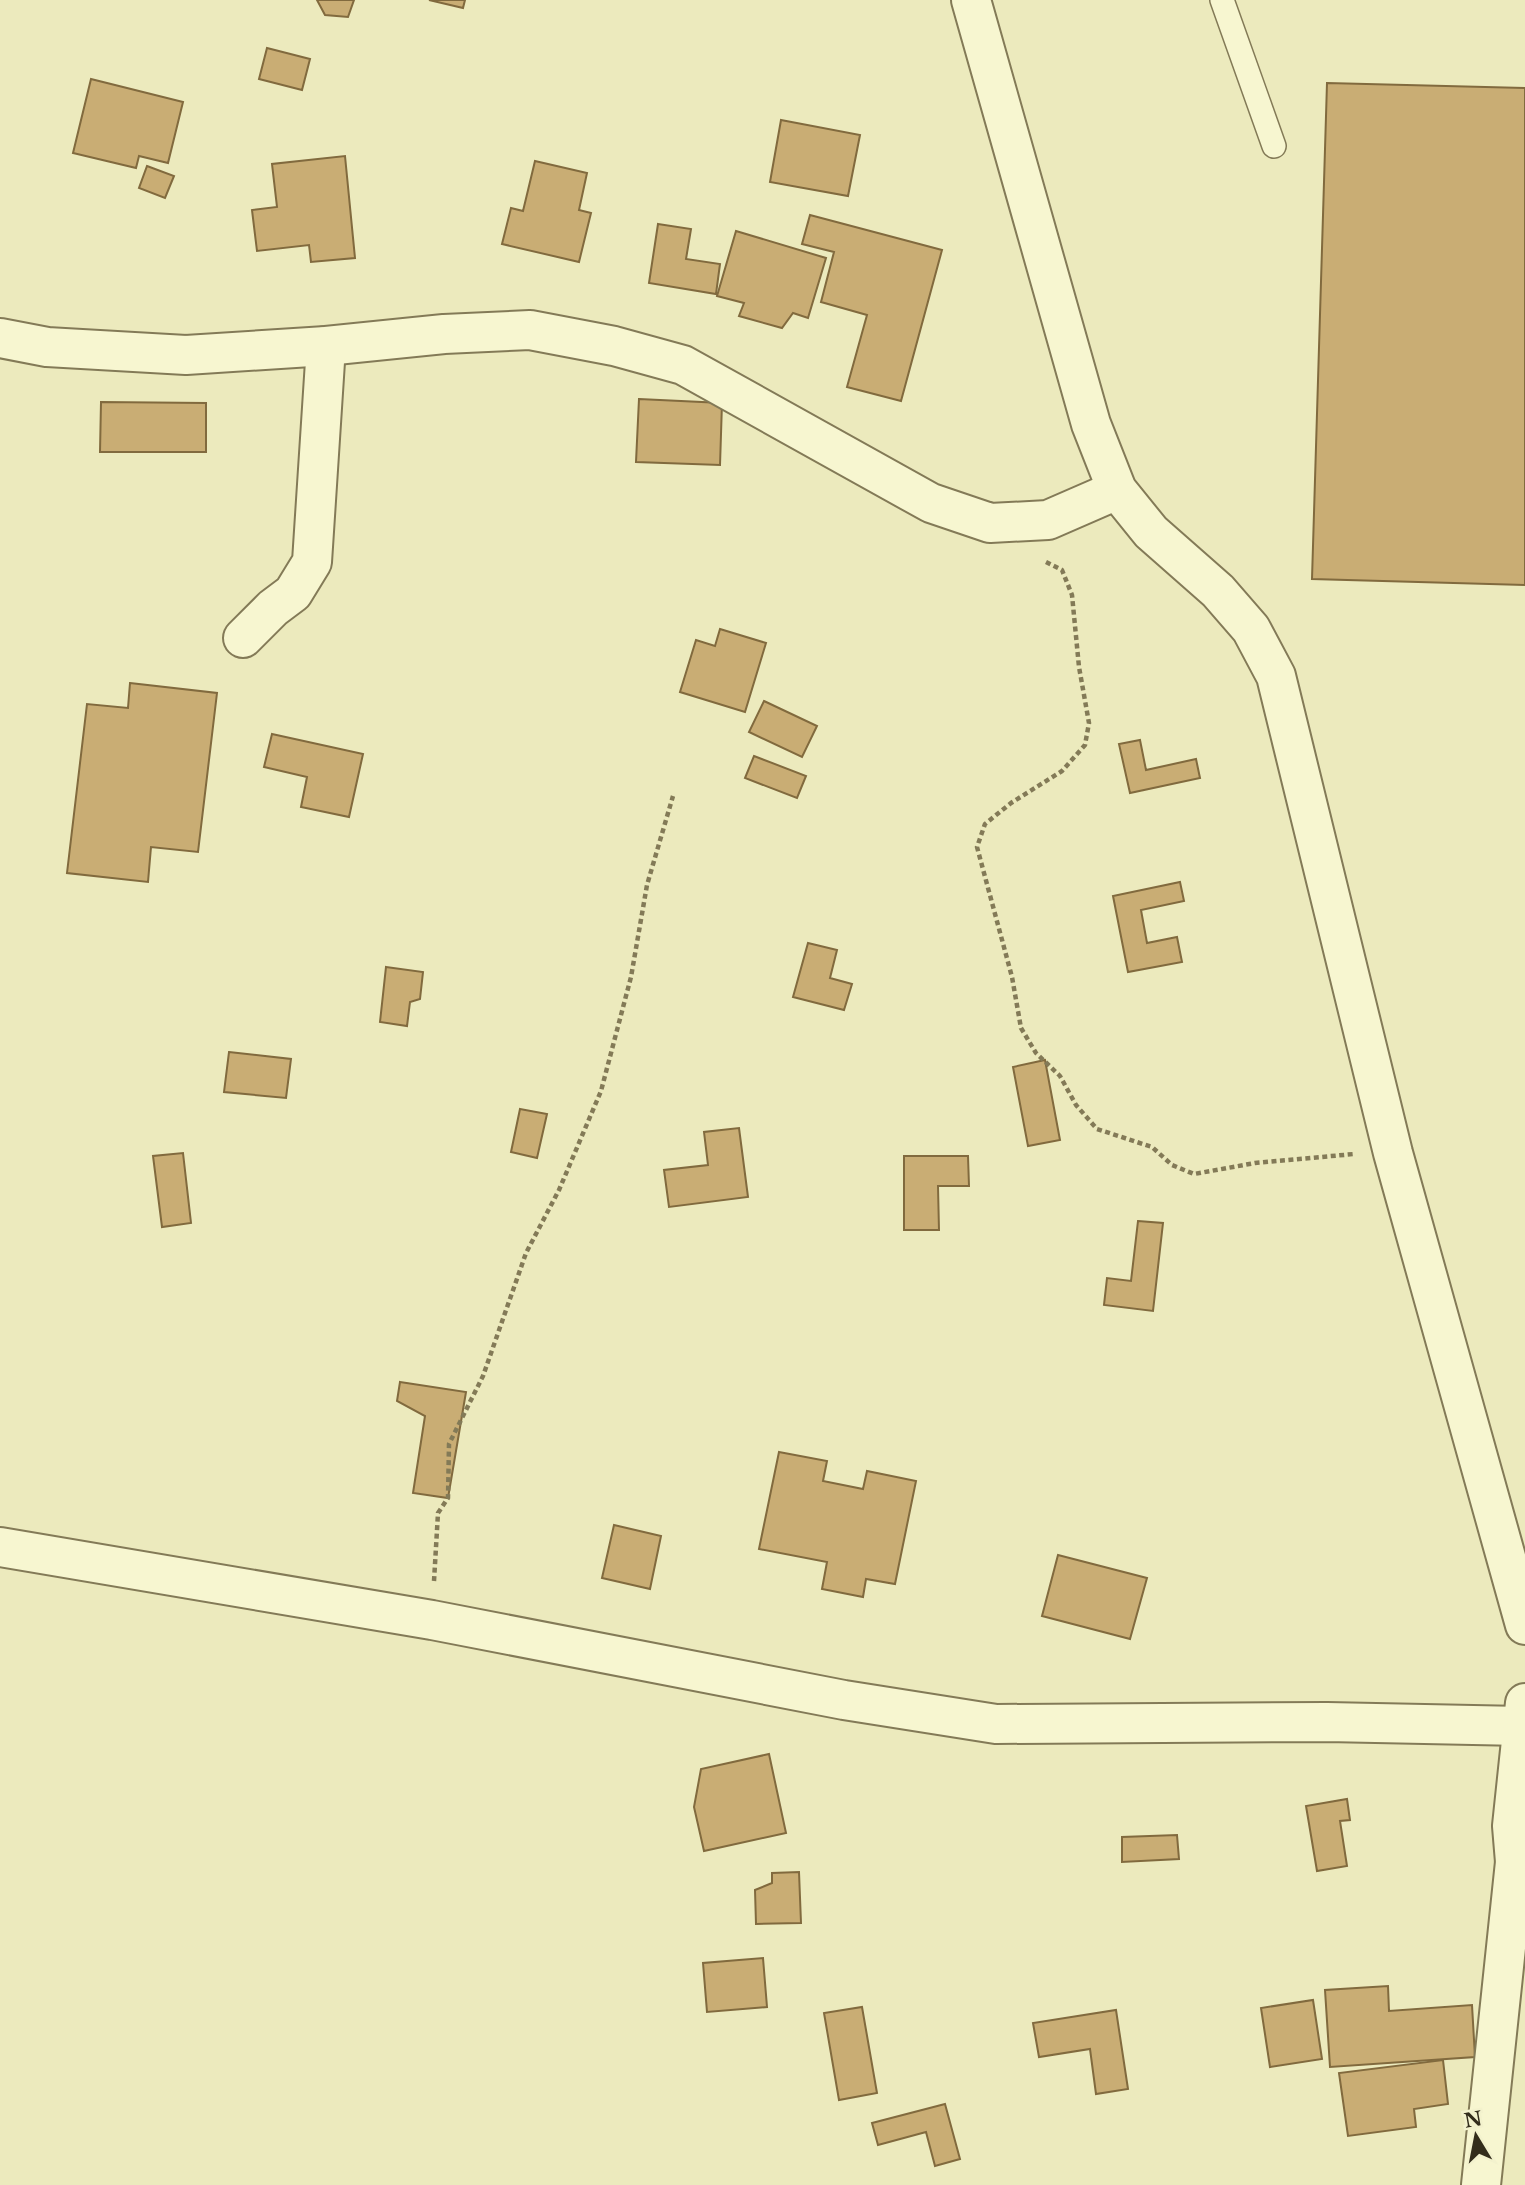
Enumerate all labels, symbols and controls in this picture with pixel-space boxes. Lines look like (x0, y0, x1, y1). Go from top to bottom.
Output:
north arrow (1441, 2101, 1511, 2171)
text: N (1462, 2107, 1484, 2133)

